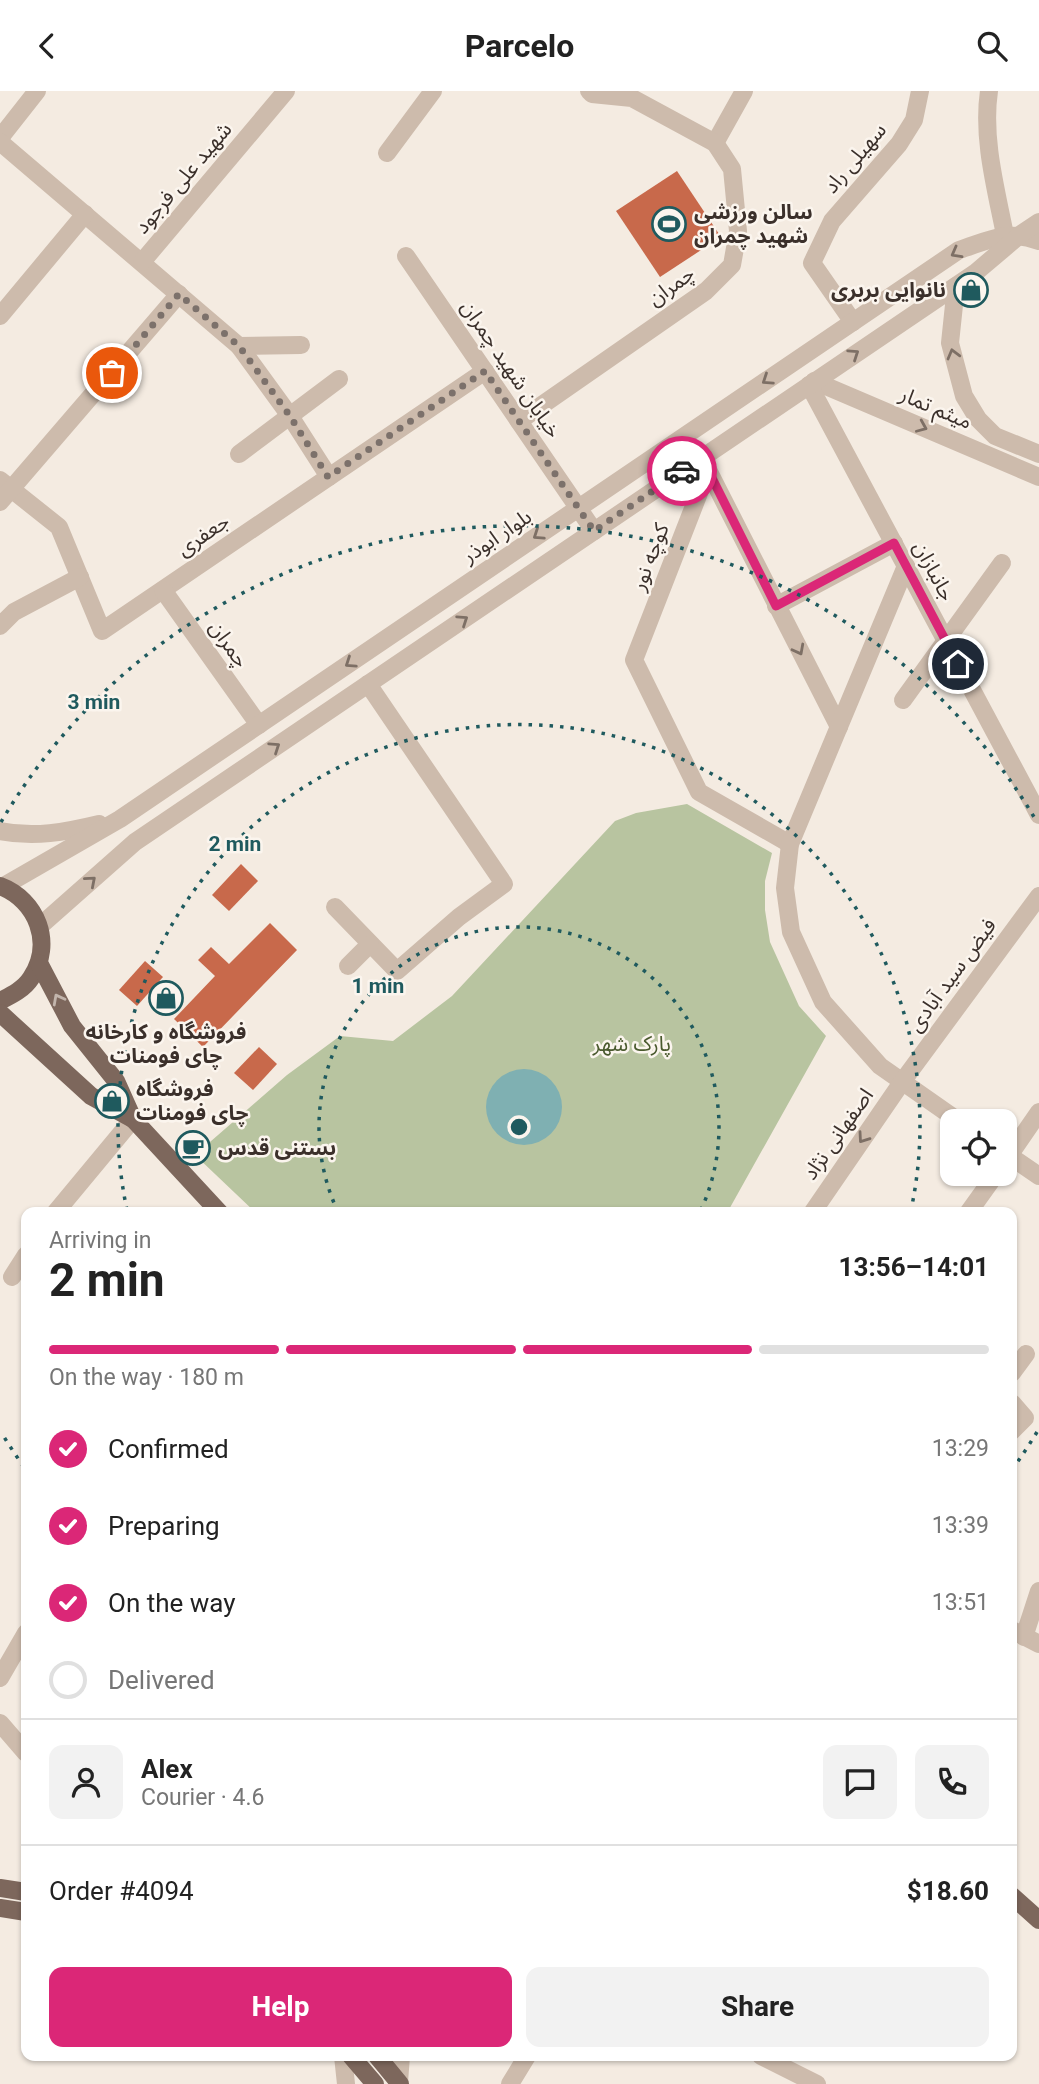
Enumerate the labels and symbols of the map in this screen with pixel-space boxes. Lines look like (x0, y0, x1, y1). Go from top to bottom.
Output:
street label: شهید علی فرجود (129, 117, 237, 239)
street label: سهیلی راد (819, 118, 891, 198)
place label: سالن ورزشی شهید چمران (694, 200, 813, 250)
sports icon: سالن ورزشی شهید چمران (650, 205, 688, 243)
one-way arrow (950, 245, 963, 258)
street label: چمران (643, 261, 700, 312)
shop icon: نانوایی بربری (952, 271, 990, 309)
place label: نانوایی بربری (831, 278, 946, 302)
street label: خیابان شهید چمران (455, 296, 566, 443)
pin (82, 343, 142, 403)
one-way arrow (947, 348, 961, 360)
one-way arrow (846, 350, 859, 362)
one-way arrow (762, 372, 775, 384)
street label: میثم تمار (894, 382, 976, 437)
one-way arrow (915, 419, 928, 433)
courier (647, 436, 717, 506)
street label: بلوار ابوذر (457, 504, 536, 568)
street label: جعفری (172, 509, 234, 561)
street label: کوچه نور (626, 520, 675, 595)
one-way arrow (533, 527, 546, 539)
street label: جانبازان (908, 537, 960, 605)
one-way arrow (455, 615, 468, 628)
street label: چمران (203, 616, 254, 673)
pin (928, 634, 988, 694)
one-way arrow (790, 643, 804, 655)
one-way arrow (345, 655, 358, 667)
text: 3 min (68, 690, 120, 714)
one-way arrow (267, 743, 280, 755)
text: 2 min (209, 832, 261, 856)
one-way arrow (83, 877, 96, 889)
street label: فیض سید آبادی (903, 914, 1001, 1036)
text: 1 min (352, 974, 404, 998)
shop icon: فروشگاه و کارخانه چای فومنات (147, 979, 185, 1017)
one-way arrow (53, 994, 67, 1006)
place label: فروشگاه و کارخانه چای فومنات (86, 1020, 246, 1070)
park label: پارک شهر (592, 1032, 671, 1057)
place label: فروشگاه چای فومنات (136, 1077, 248, 1127)
shop icon: فروشگاه چای فومنات (93, 1082, 131, 1120)
street label: اصفهانی نژاد (798, 1084, 878, 1184)
centre of rings (507, 1115, 531, 1139)
cafe icon: بستنی قدس (174, 1129, 212, 1167)
one-way arrow (859, 1130, 872, 1143)
place label: بستنی قدس (218, 1136, 336, 1160)

